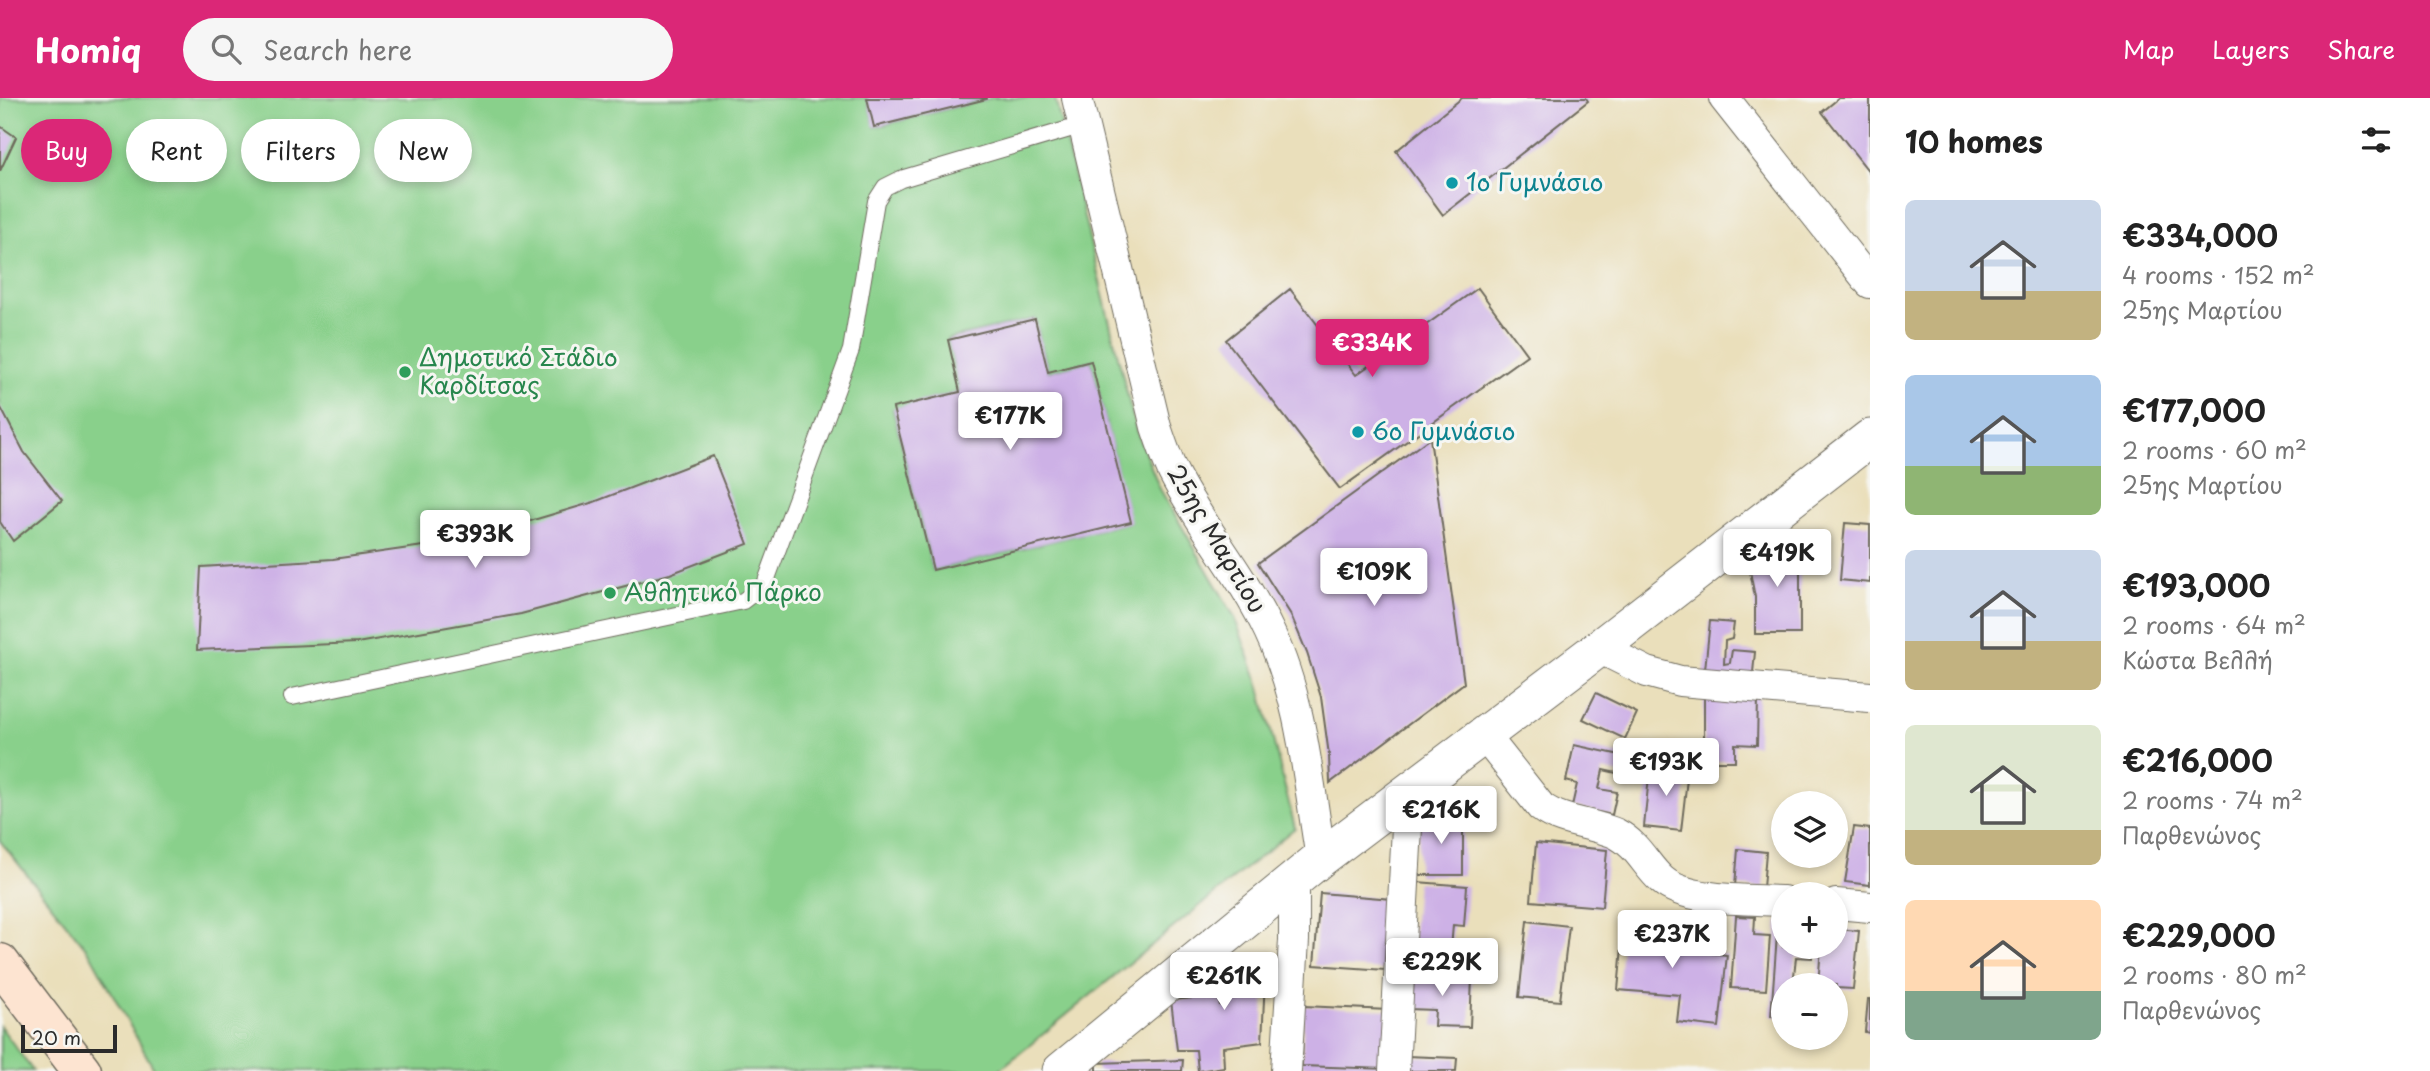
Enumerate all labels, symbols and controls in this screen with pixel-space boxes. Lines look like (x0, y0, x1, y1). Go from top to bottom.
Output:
search box (183, 18, 673, 81)
text: Homiq (35, 24, 141, 74)
icon: search (207, 30, 245, 68)
text: Search here (263, 30, 412, 69)
text: Map (2123, 31, 2174, 67)
text: Layers (2212, 31, 2289, 67)
text: Share (2327, 31, 2395, 67)
text: 10 homes (1905, 118, 2043, 163)
chip: Buy (21, 119, 112, 182)
chip: Rent (126, 119, 227, 182)
chip: Filters (241, 119, 360, 182)
chip: New (374, 119, 472, 182)
icon: filters (2357, 121, 2395, 159)
place label: 1ο Γυμνάσιο (1466, 163, 1603, 199)
marker: 1ο Γυμνάσιο (1444, 175, 1460, 191)
text: €334,000 (2122, 212, 2278, 257)
icon: home (1961, 228, 2045, 312)
text: 4 rooms · 152 m² (2122, 257, 2315, 292)
text: 25ης Μαρτίου (2122, 292, 2283, 327)
pin: €334K (1323, 320, 1421, 379)
text: €334K (1332, 324, 1412, 359)
place label: Δημοτικό Στάδιο Καρδίτσας (419, 338, 617, 402)
marker: Δημοτικό Στάδιο Καρδίτσας (397, 364, 413, 380)
text: €177,000 (2122, 387, 2266, 432)
pin: €177K (961, 392, 1059, 452)
text: €177K (974, 397, 1046, 432)
icon: home (1961, 403, 2045, 487)
place label: 6ο Γυμνάσιο (1372, 412, 1515, 448)
marker: 6ο Γυμνάσιο (1350, 424, 1366, 440)
text: 2 rooms · 60 m² (2122, 432, 2307, 467)
street label: 25ης Μαρτίου (1159, 457, 1276, 619)
text: 25ης Μαρτίου (2122, 467, 2283, 502)
pin: €393K (426, 510, 524, 570)
text: €393K (436, 515, 514, 550)
pin: €419K (1728, 530, 1826, 589)
text: €419K (1739, 534, 1815, 569)
pin: €109K (1325, 548, 1423, 608)
text: €109K (1336, 553, 1412, 588)
text: €193,000 (2122, 562, 2270, 607)
place label: Αθλητικό Πάρκο (624, 573, 822, 609)
icon: home (1961, 578, 2045, 662)
marker: Αθλητικό Πάρκο (602, 585, 618, 601)
text: 2 rooms · 64 m² (2122, 607, 2306, 642)
text: Κώστα Βελλή (2122, 642, 2273, 677)
text: €216,000 (2122, 737, 2273, 782)
pin: €193K (1617, 738, 1715, 798)
text: €193K (1629, 743, 1703, 778)
icon: home (1961, 753, 2045, 837)
text: 2 rooms · 74 m² (2122, 782, 2303, 817)
pin: €216K (1392, 786, 1490, 846)
text: €216K (1402, 791, 1480, 826)
map controls (1771, 791, 1848, 1050)
button: layers (1771, 791, 1848, 868)
text: Παρθενώνος (2122, 817, 2261, 852)
button: + (1771, 882, 1848, 959)
pin: €237K (1623, 910, 1721, 970)
text: €229,000 (2122, 912, 2276, 957)
text: €237K (1634, 915, 1710, 950)
icon: home (1961, 928, 2045, 1012)
pin: €229K (1393, 939, 1491, 998)
text: €229K (1402, 943, 1482, 978)
pin: €261K (1175, 953, 1273, 1012)
text: €261K (1186, 957, 1262, 992)
text: 2 rooms · 80 m² (2122, 957, 2307, 992)
button: − (1771, 973, 1848, 1050)
text: Παρθενώνος (2122, 992, 2261, 1027)
scale bar (21, 1022, 117, 1054)
text: 20 m (32, 1023, 81, 1051)

